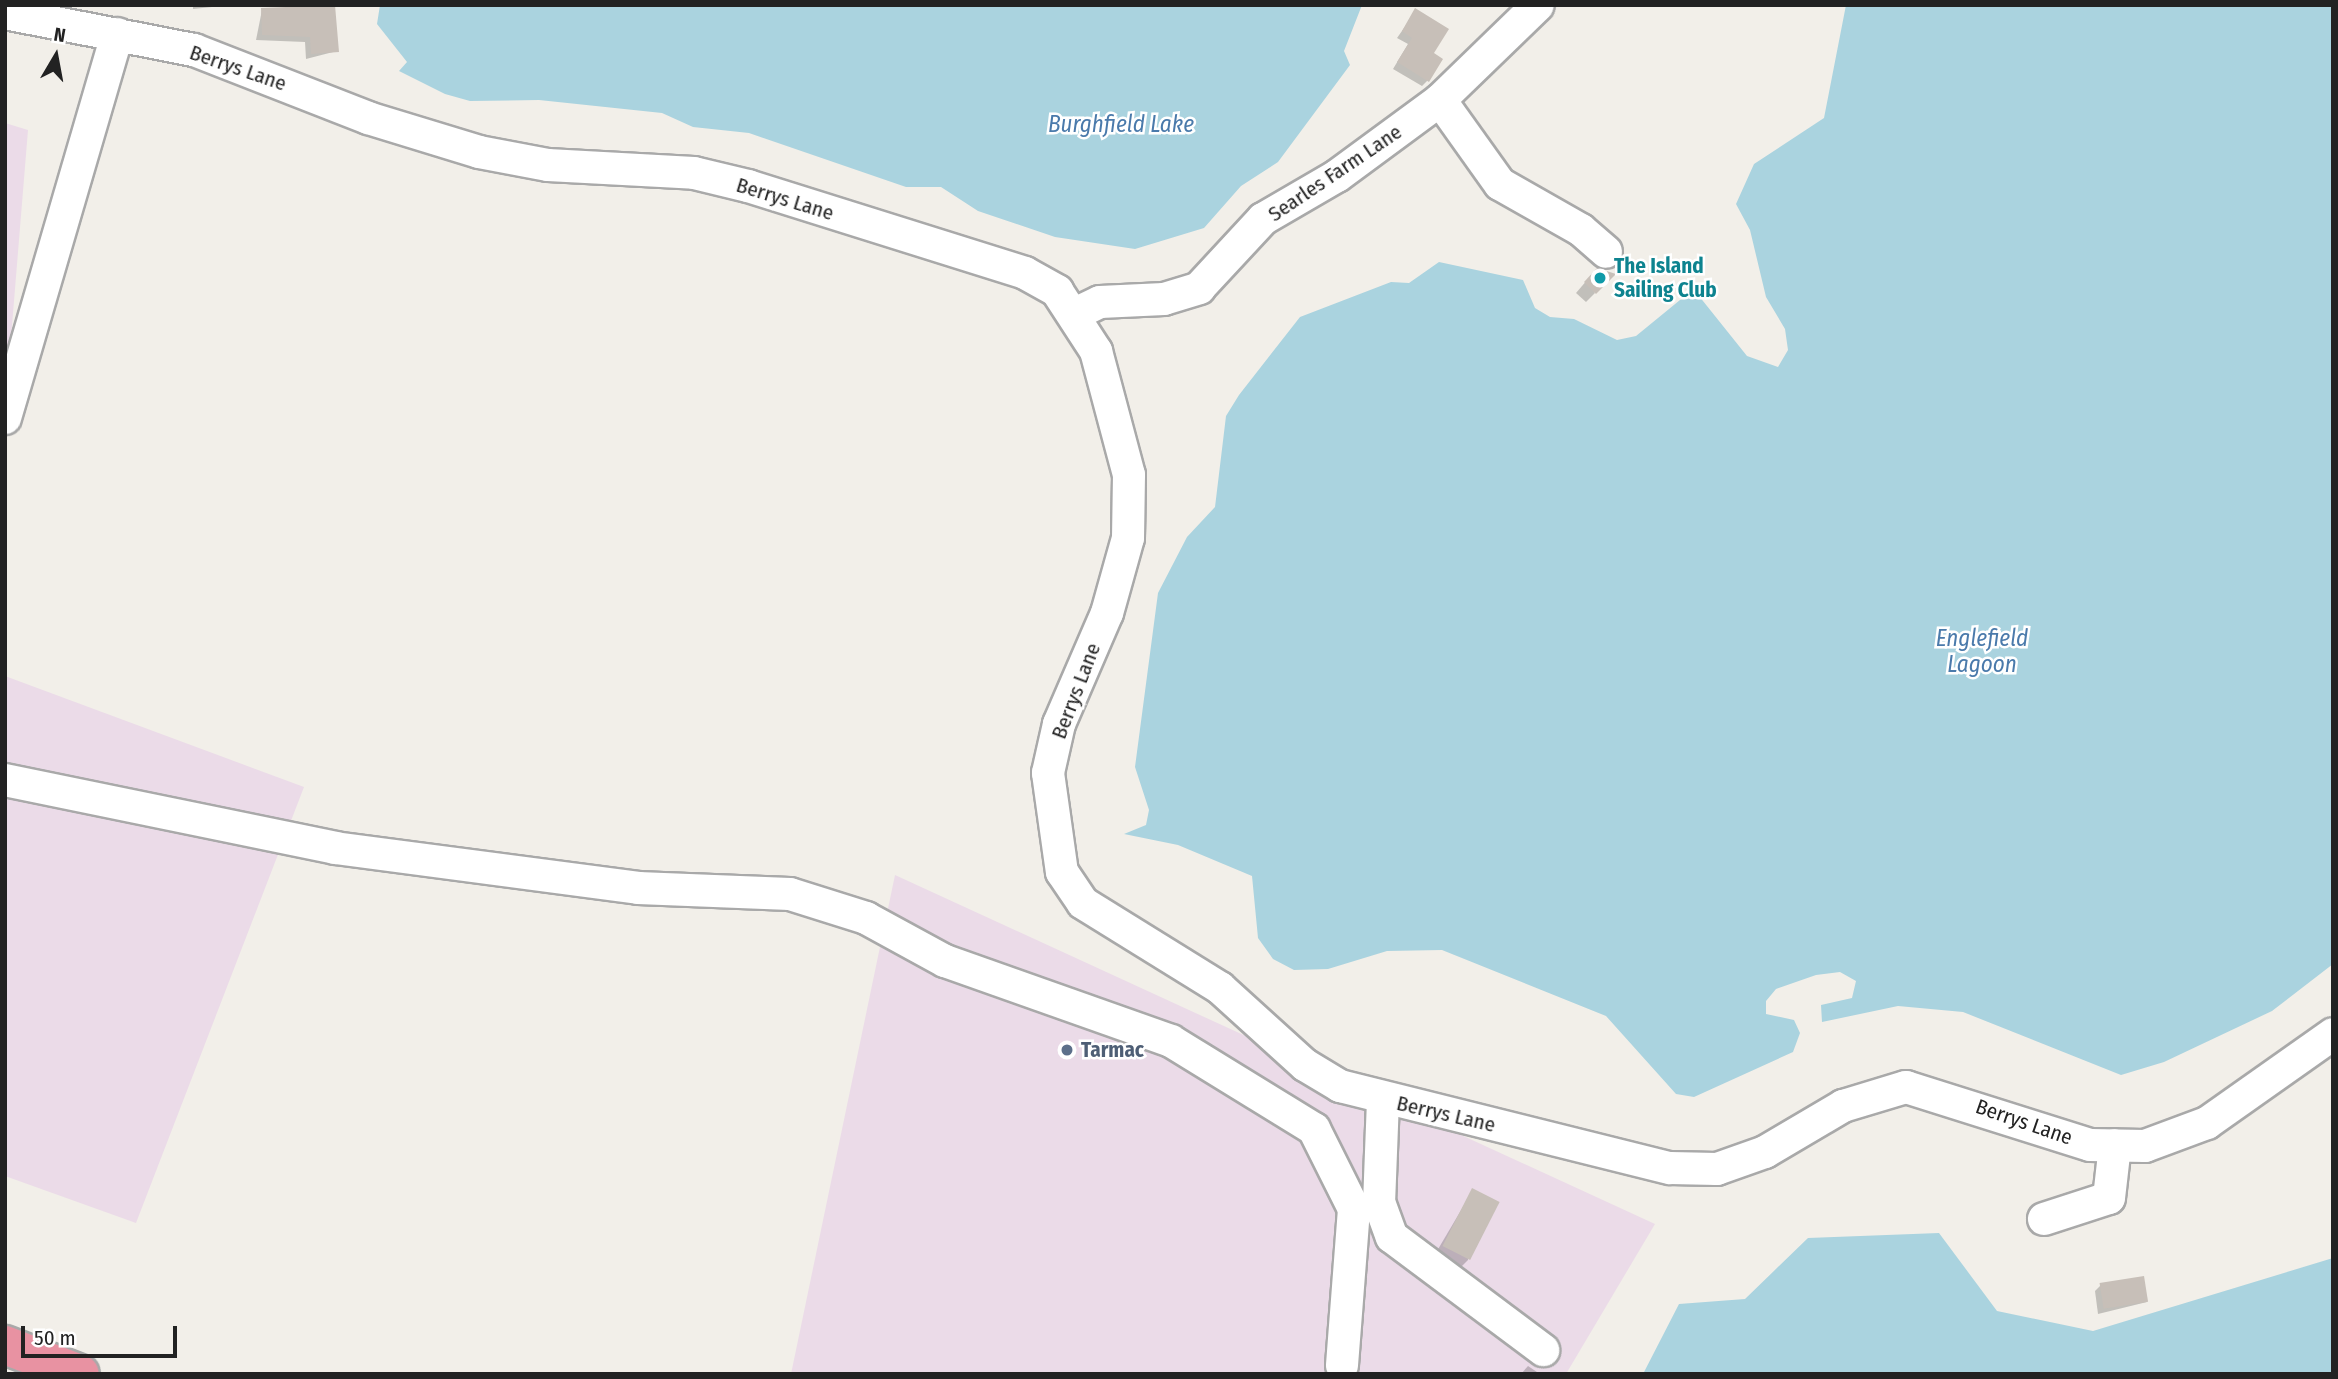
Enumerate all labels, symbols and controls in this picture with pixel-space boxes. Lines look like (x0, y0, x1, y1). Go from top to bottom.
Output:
north arrow (21, 21, 91, 91)
text: N (52, 23, 67, 47)
street label: Berrys Lane (186, 40, 290, 96)
water label: Burghfield Lake (1048, 110, 1194, 138)
street label: Searles Farm Lane (1264, 119, 1406, 227)
street label: Berrys Lane (733, 172, 837, 226)
place label: The Island Sailing Club (1614, 253, 1717, 303)
marker: The Island Sailing Club (1592, 270, 1608, 286)
water label: Englefield Lagoon (1936, 624, 2028, 678)
street label: Berrys Lane (1046, 640, 1106, 742)
place label: Tarmac (1081, 1037, 1144, 1063)
marker: Tarmac (1059, 1042, 1075, 1058)
street label: Berrys Lane (1394, 1090, 1498, 1138)
street label: Berrys Lane (1972, 1094, 2076, 1150)
scale bar (24, 1312, 180, 1356)
text: 50 m (34, 1325, 76, 1351)

